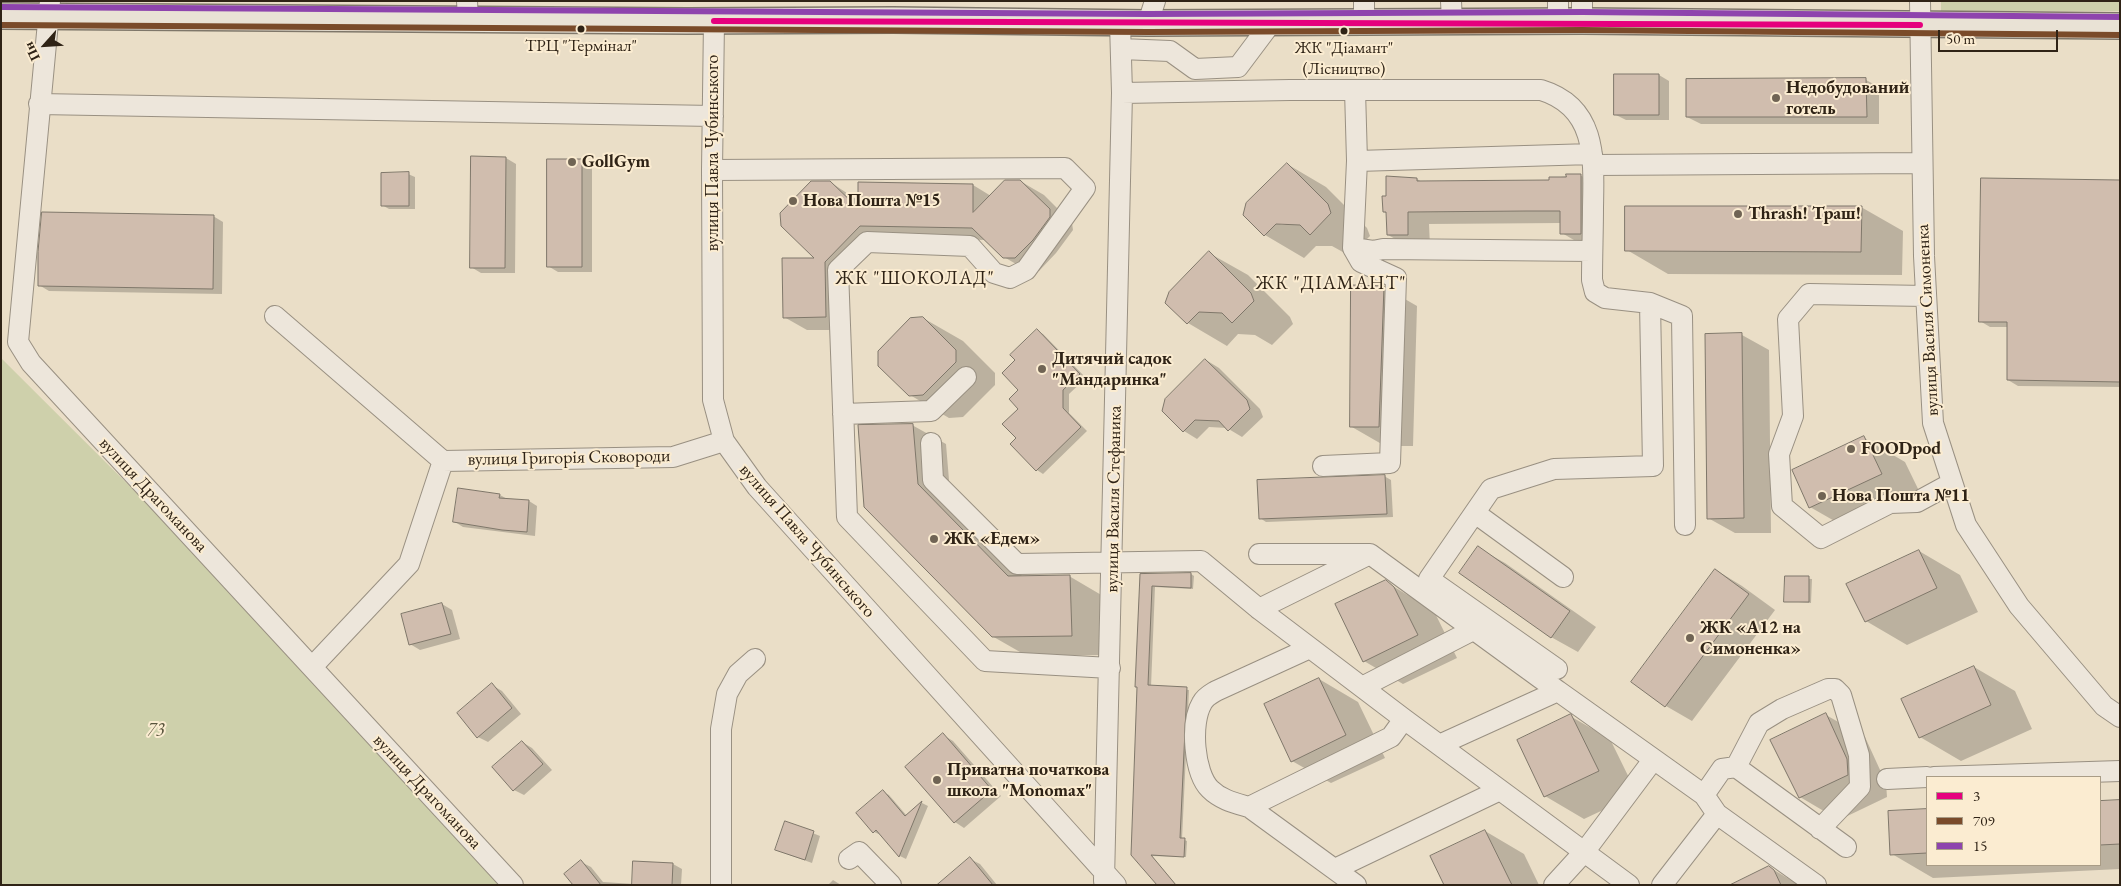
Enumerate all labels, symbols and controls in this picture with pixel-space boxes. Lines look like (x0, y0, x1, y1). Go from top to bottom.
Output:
north arrow (20, 20, 70, 70)
scale bar (1941, 20, 2061, 52)
marker: ТРЦ "Термінал" (576, 24, 586, 34)
marker: ЖК "Діамант" (Лісництво) (1339, 26, 1349, 36)
text: 50 m (1946, 29, 1975, 48)
place label: ТРЦ "Термінал" (525, 36, 637, 56)
place label: ЖК "Діамант" (Лісництво) (1295, 38, 1393, 78)
text: Пн (19, 39, 44, 64)
street label: вулиця Павла Чубинського (702, 55, 724, 251)
place label: Недобудований готель (1786, 77, 1909, 120)
marker: Недобудований готель (1770, 92, 1782, 104)
place label: GollGym (582, 151, 650, 173)
marker: GollGym (566, 156, 578, 168)
place label: Нова Пошта №15 (803, 190, 941, 212)
marker: Нова Пошта №15 (787, 195, 799, 207)
place label: Thrash! Траш! (1748, 203, 1861, 225)
marker: Thrash! Траш! (1732, 208, 1744, 220)
street label: вулиця Василя Симоненка (1912, 223, 1944, 417)
district label: ЖК "ШОКОЛАД" (834, 268, 996, 290)
district label: ЖК "ДІАМАНТ" (1254, 273, 1408, 295)
place label: Дитячий садок "Мандаринка" (1052, 348, 1172, 390)
marker: Дитячий садок "Мандаринка" (1036, 363, 1048, 375)
street label: вулиця Василя Стефаника (1102, 405, 1126, 593)
street label: вулиця Драгоманова (94, 433, 212, 557)
place label: FOODpod (1861, 438, 1941, 460)
marker: FOODpod (1845, 443, 1857, 455)
street label: вулиця Григорія Сковороди (467, 445, 671, 471)
street label: вулиця Павла Чубинського (734, 460, 880, 622)
place label: Нова Пошта №11 (1832, 485, 1970, 507)
marker: Нова Пошта №11 (1816, 490, 1828, 502)
place label: ЖК «Едем» (944, 528, 1040, 550)
marker: ЖК «Едем» (928, 533, 940, 545)
place label: ЖК «А12 на Симоненка» (1700, 617, 1801, 660)
marker: ЖК «А12 на Симоненка» (1684, 632, 1696, 644)
park label: 73 (147, 720, 165, 742)
street label: вулиця Драгоманова (368, 730, 486, 854)
place label: Приватна початкова школа "Monomax" (947, 759, 1109, 802)
marker: Приватна початкова школа "Monomax" (931, 774, 943, 786)
legend (1926, 776, 2101, 866)
text: 3 (1973, 786, 1980, 805)
text: 709 (1973, 811, 1995, 830)
text: 15 (1973, 836, 1987, 855)

